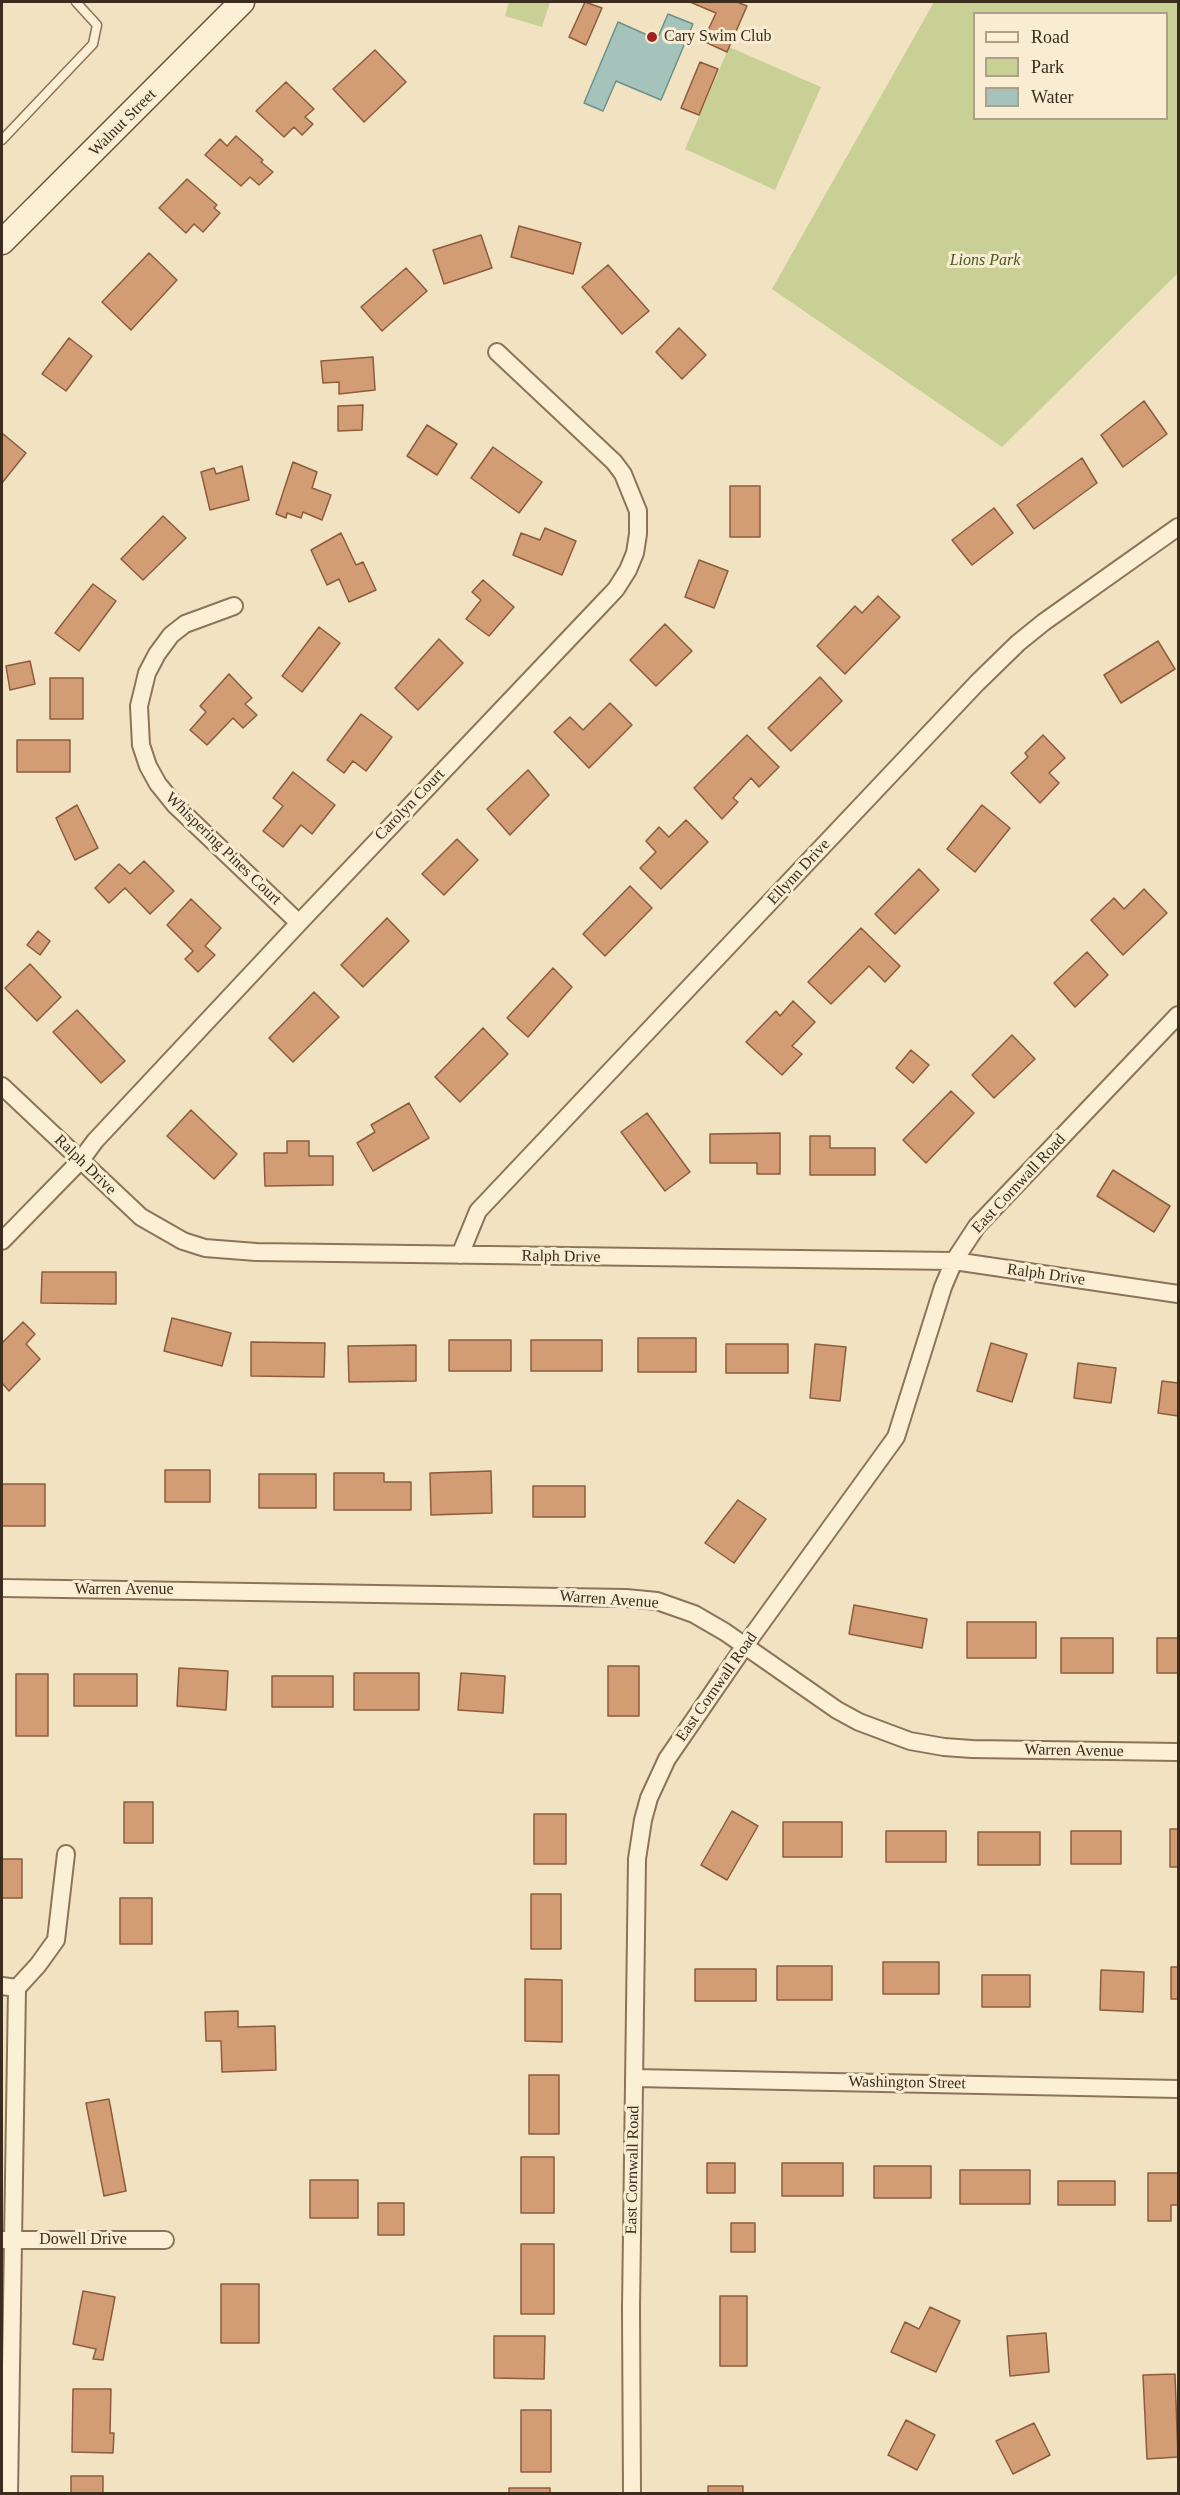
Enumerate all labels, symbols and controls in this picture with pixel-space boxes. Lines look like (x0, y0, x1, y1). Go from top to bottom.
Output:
legend (973, 12, 1168, 120)
place label: Cary Swim Club (664, 27, 772, 47)
text: Road (1031, 27, 1069, 47)
marker: Cary Swim Club (645, 30, 659, 44)
text: Park (1031, 57, 1064, 77)
street label: Walnut Street (85, 85, 161, 161)
text: Water (1031, 87, 1074, 107)
park label: Lions Park (950, 251, 1020, 271)
street label: Carolyn Court (371, 765, 449, 845)
street label: Whispering Pines Court (161, 789, 285, 909)
street label: Ellynn Drive (764, 835, 834, 909)
street label: East Cornwall Road (968, 1130, 1070, 1238)
street label: Ralph Drive (50, 1131, 120, 1199)
street label: Ralph Drive (522, 1247, 600, 1267)
street label: Ralph Drive (1006, 1260, 1086, 1290)
street label: Warren Avenue (74, 1580, 174, 1600)
street label: Warren Avenue (559, 1587, 659, 1613)
street label: East Cornwall Road (672, 1629, 762, 1745)
street label: Warren Avenue (1024, 1741, 1124, 1761)
street label: Washington Street (848, 2072, 966, 2094)
street label: East Cornwall Road (622, 2105, 644, 2235)
street label: Dowell Drive (39, 2230, 127, 2250)

